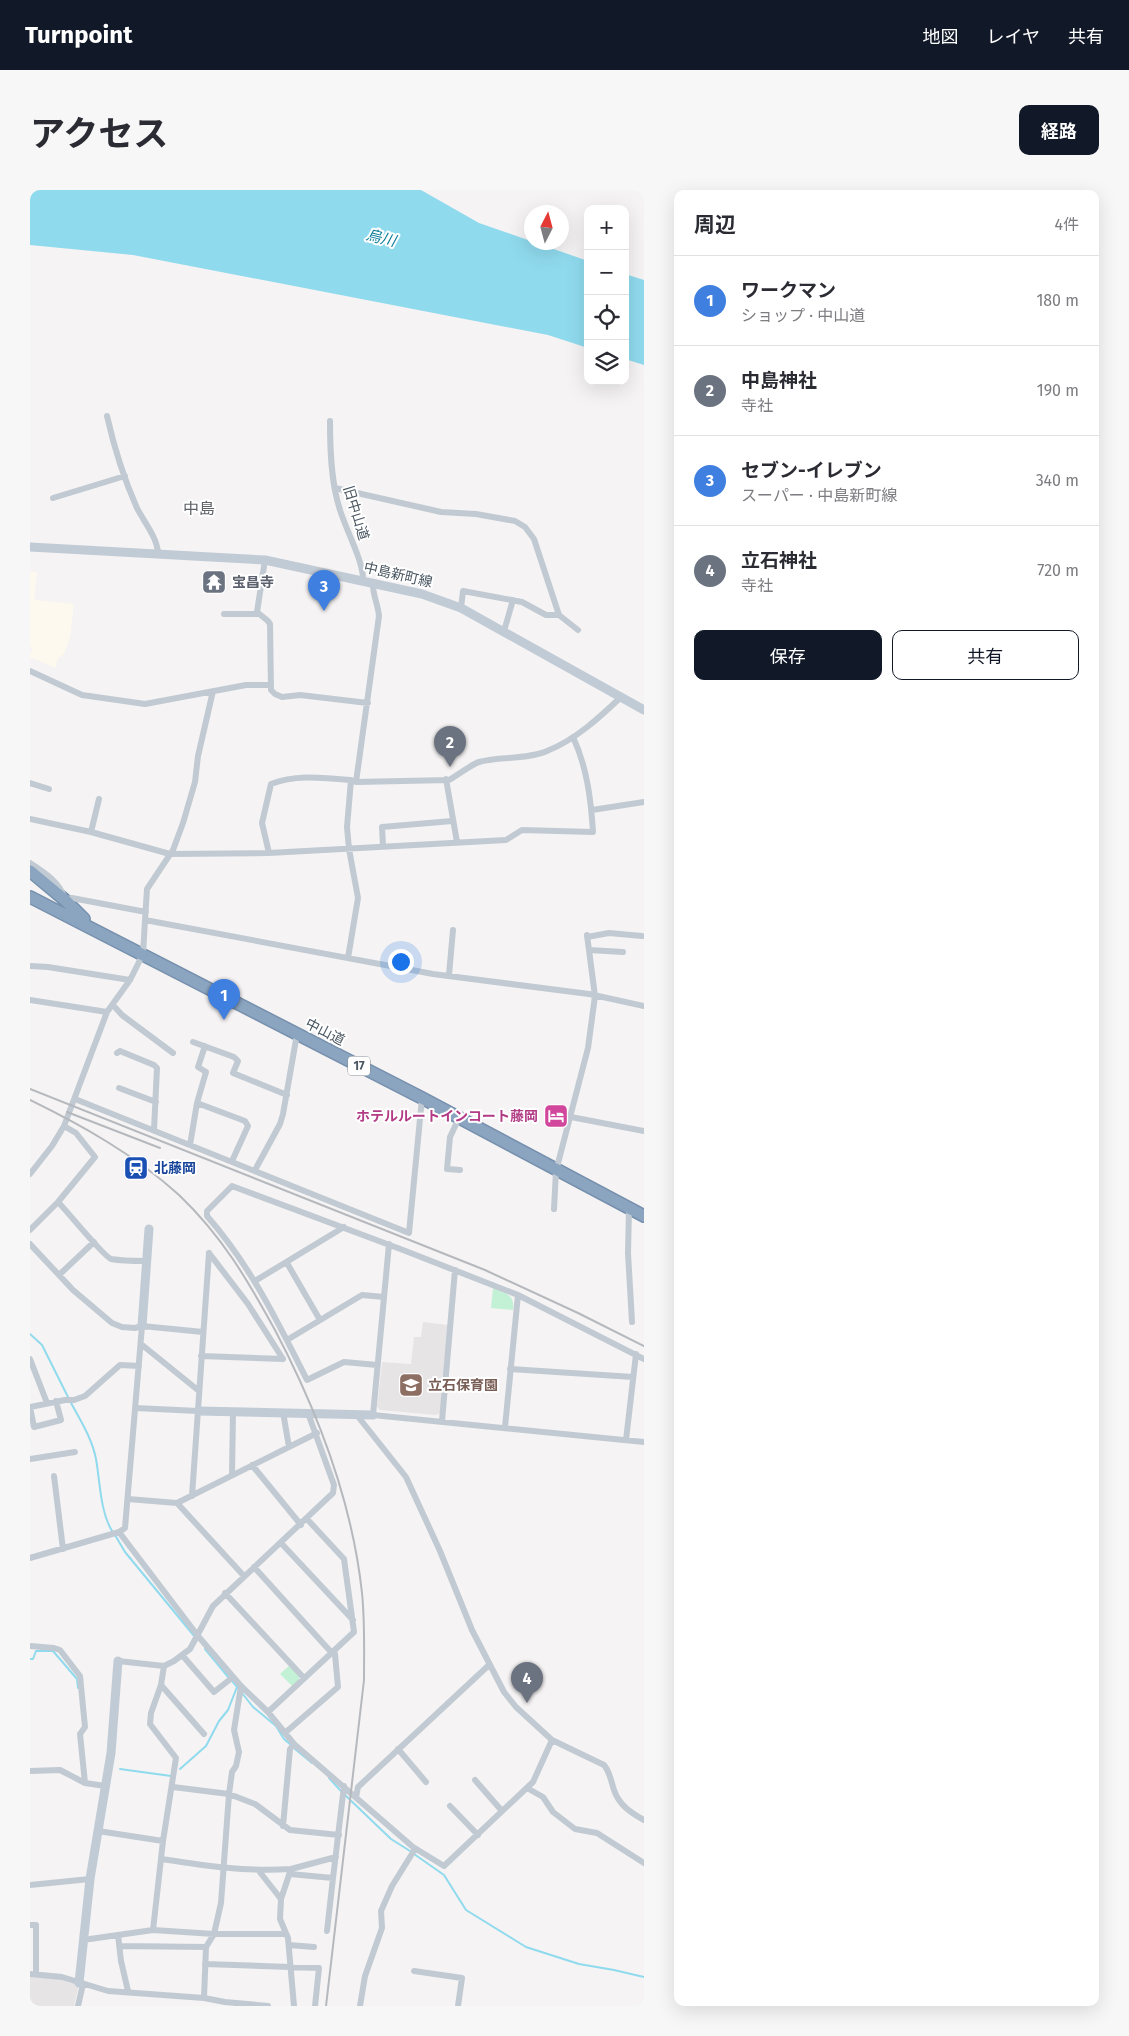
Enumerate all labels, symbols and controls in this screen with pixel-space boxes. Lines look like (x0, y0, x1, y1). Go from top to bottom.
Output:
text: Turnpoint (25, 21, 132, 49)
text: 地図 (923, 26, 959, 48)
text: レイヤ (987, 26, 1040, 48)
text: 共有 (1068, 26, 1104, 48)
button: 経路 (1019, 105, 1099, 155)
text: アクセス (30, 113, 168, 155)
north arrow (524, 205, 569, 250)
map controls (584, 205, 629, 385)
button: + (584, 205, 629, 250)
text: 周辺 (694, 212, 736, 238)
text: 4件 (1054, 215, 1079, 234)
water label: 烏川 (364, 226, 400, 251)
button: − (584, 250, 629, 295)
text: ワークマン (741, 279, 836, 302)
text: 1 (706, 291, 714, 310)
text: 180 m (1036, 291, 1079, 310)
button: locate (584, 295, 629, 340)
text: ショップ · 中山道 (741, 306, 865, 325)
button: layers (584, 340, 629, 385)
text: 中島神社 (741, 369, 817, 392)
text: 2 (706, 381, 714, 400)
text: 190 m (1037, 381, 1079, 400)
text: 寺社 (741, 396, 773, 415)
text: セブン-イレブン (741, 459, 882, 482)
text: 3 (706, 471, 714, 490)
text: 340 m (1036, 471, 1079, 490)
street label: 旧中山道 (340, 484, 372, 542)
text: スーパー · 中島新町線 (741, 486, 897, 505)
district label: 中島 (183, 499, 215, 518)
text: 立石神社 (741, 549, 817, 572)
street label: 中島新町線 (362, 559, 434, 591)
text: 4 (705, 561, 715, 580)
text: 720 m (1037, 561, 1079, 580)
temple icon: 宝昌寺 (201, 569, 227, 595)
pin: 3 (308, 570, 340, 611)
place label: 宝昌寺 (232, 574, 274, 591)
text: 寺社 (741, 576, 773, 595)
button: 保存 (694, 630, 882, 680)
button: 共有 (892, 630, 1079, 680)
pin: 2 (434, 726, 466, 767)
your location (388, 949, 414, 975)
pin: 1 (208, 979, 240, 1020)
street label: 中山道 (302, 1015, 348, 1049)
road number: 17 (348, 1056, 370, 1076)
hotel icon: ホテルルートインコート藤岡 (543, 1103, 569, 1129)
place label: ホテルルートインコート藤岡 (356, 1108, 538, 1125)
station icon: 北藤岡 (123, 1155, 149, 1181)
place label: 北藤岡 (154, 1160, 196, 1177)
school or university icon: 立石保育園 (398, 1372, 424, 1398)
place label: 立石保育園 (428, 1377, 498, 1394)
pin: 4 (511, 1662, 543, 1703)

